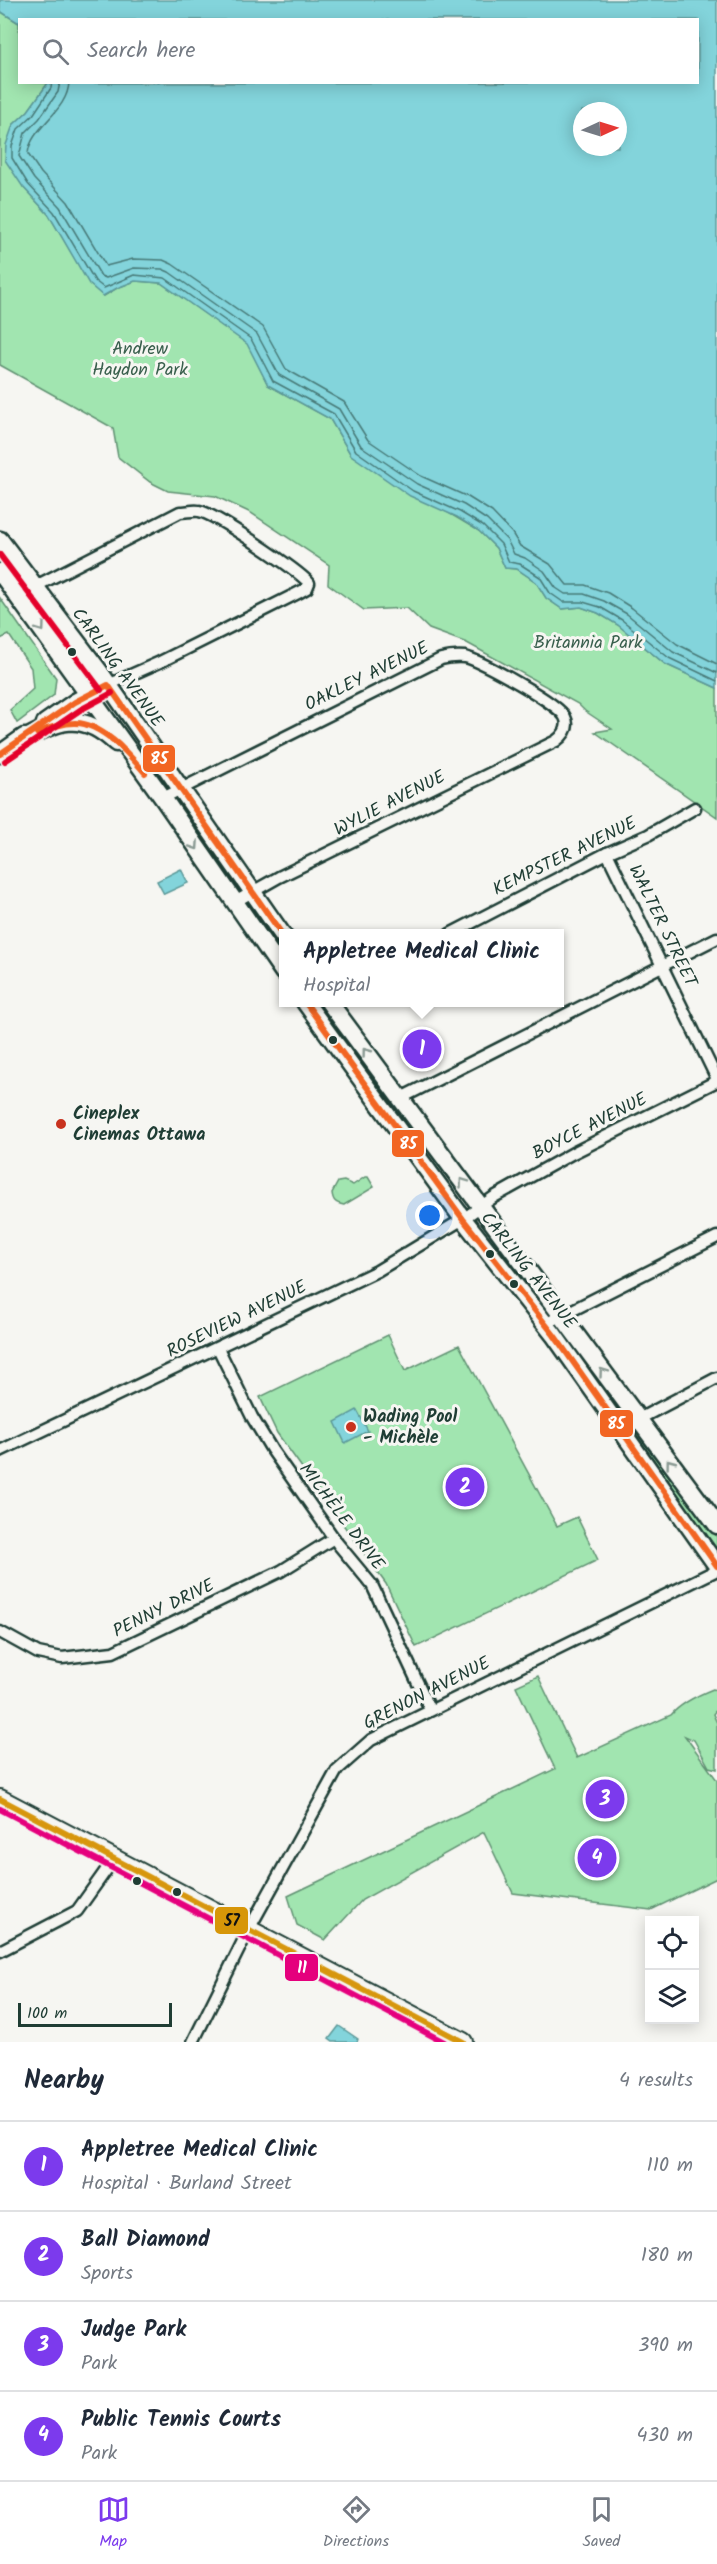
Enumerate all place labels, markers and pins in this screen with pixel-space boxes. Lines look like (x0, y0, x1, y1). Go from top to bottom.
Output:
unlabelled marker (66, 646, 78, 658)
pin: 1 (402, 1026, 442, 1072)
unlabelled marker (327, 1034, 339, 1046)
place label: Cineplex Cinemas Ottawa (73, 1100, 205, 1150)
marker: Cineplex Cinemas Ottawa (54, 1117, 68, 1131)
unlabelled marker (484, 1248, 496, 1260)
unlabelled marker (508, 1278, 520, 1290)
place label: Wading Pool - Michèle (363, 1403, 458, 1453)
marker: Wading Pool - Michèle (344, 1420, 358, 1434)
pin: 2 (446, 1464, 484, 1510)
pin: 3 (586, 1776, 624, 1822)
pin: 4 (578, 1836, 616, 1880)
unlabelled marker (131, 1875, 143, 1887)
unlabelled marker (171, 1886, 183, 1898)

